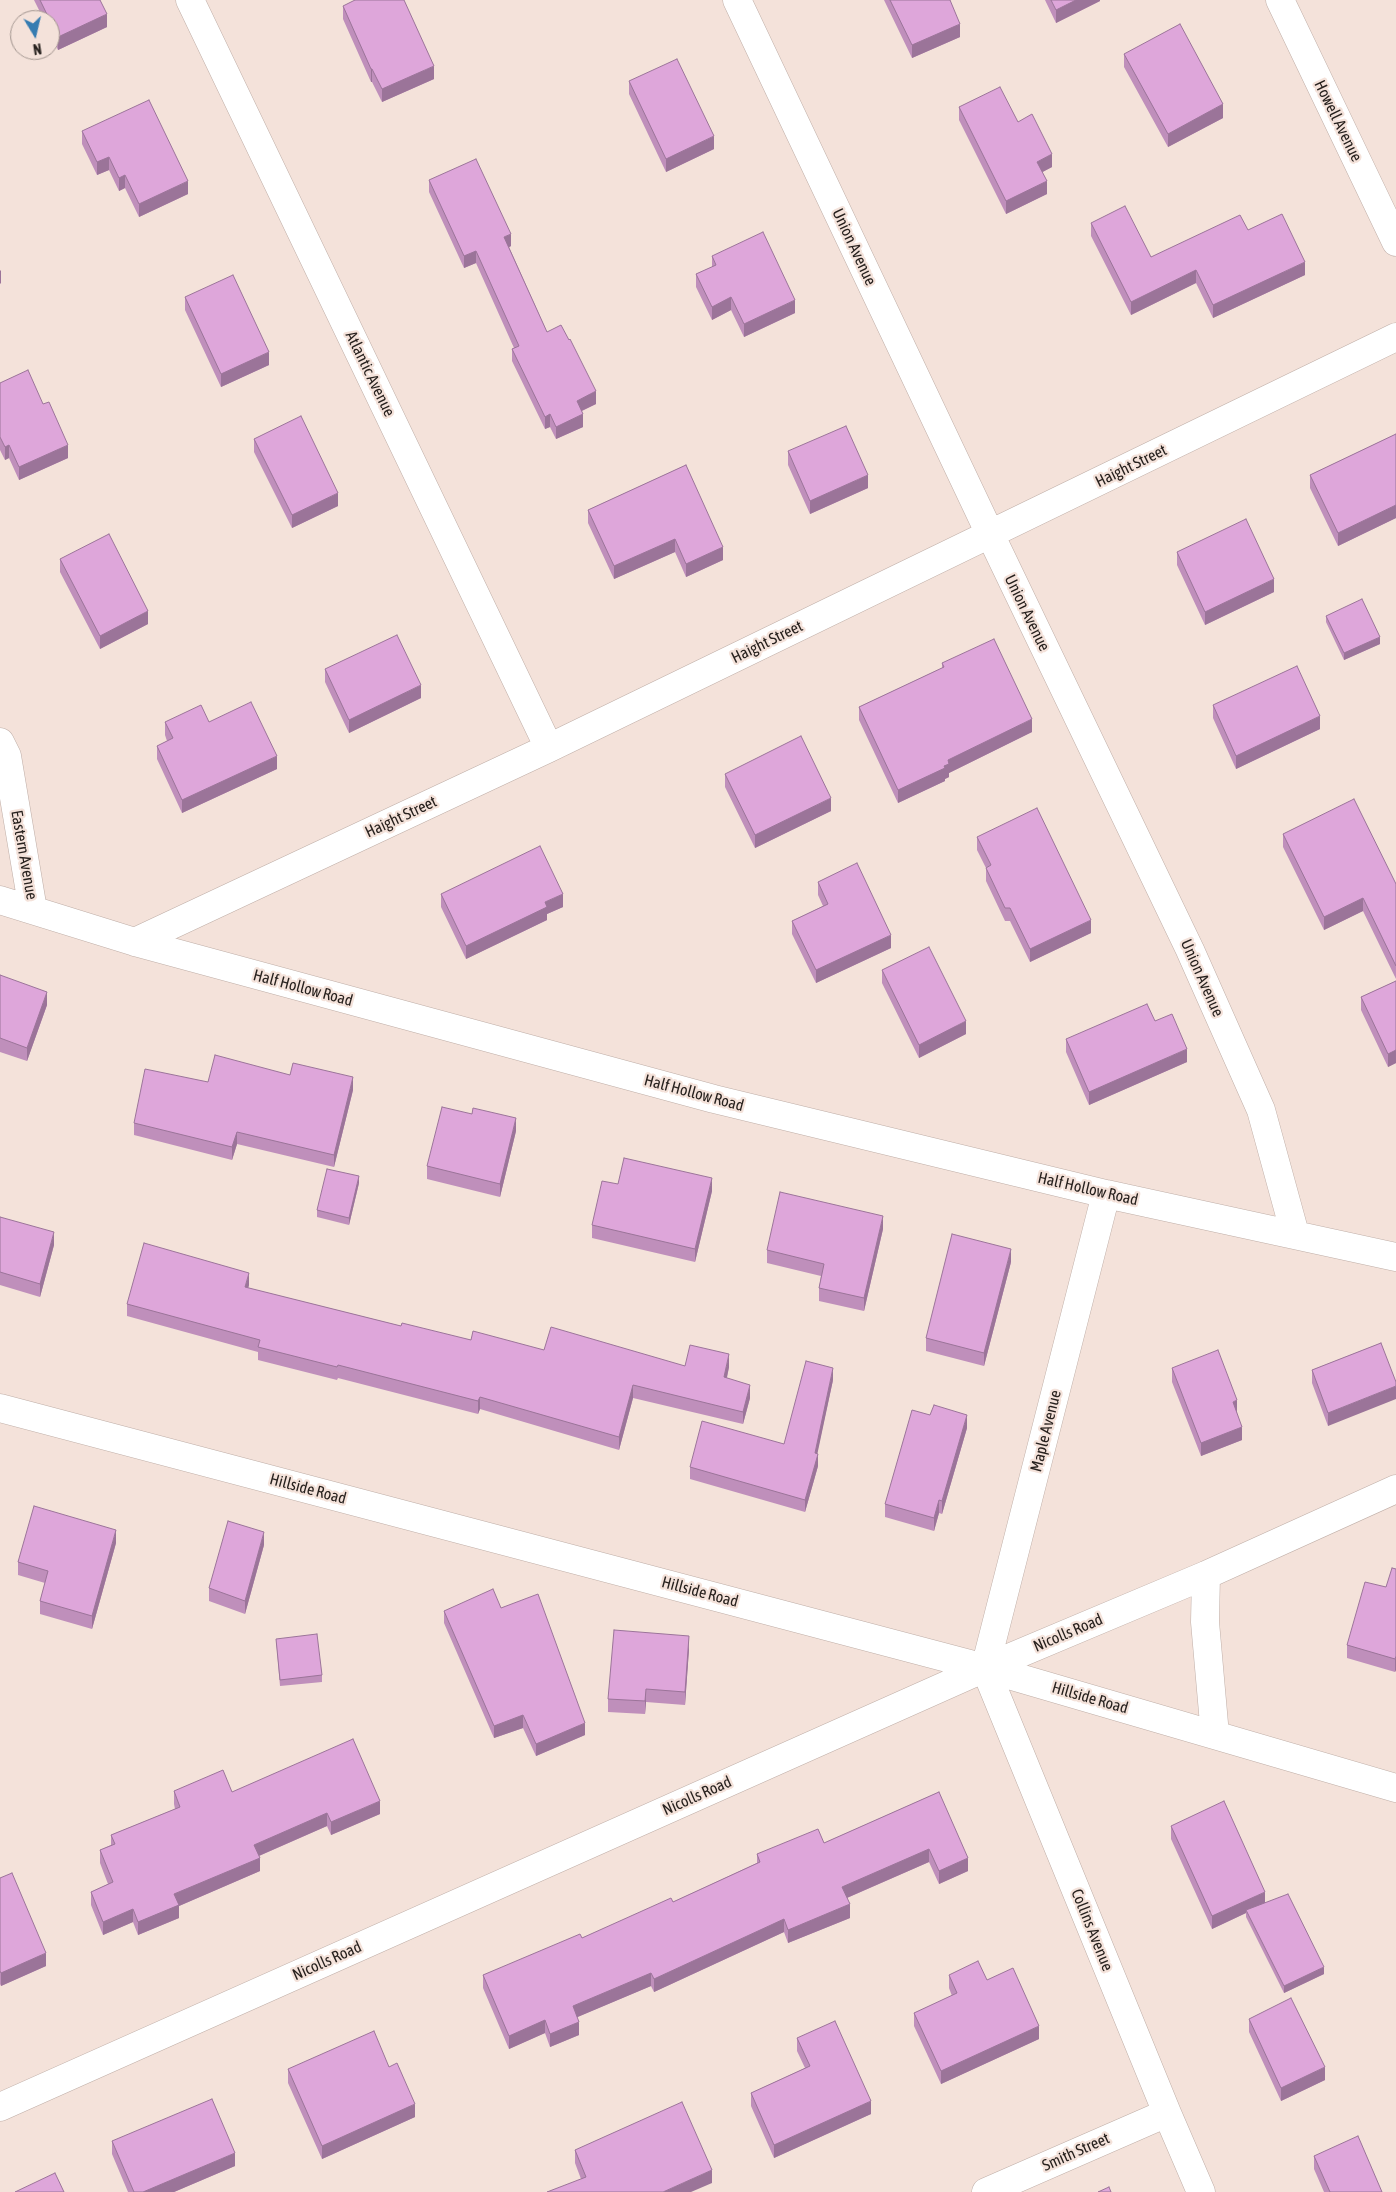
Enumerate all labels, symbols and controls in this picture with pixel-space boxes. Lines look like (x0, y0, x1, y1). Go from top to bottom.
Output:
north arrow (10, 10, 60, 60)
text: N (32, 40, 43, 57)
street label: Howell Avenue (1310, 77, 1366, 165)
street label: Union Avenue (828, 205, 880, 289)
street label: Atlantic Avenue (341, 328, 399, 420)
street label: Haight Street (1092, 441, 1170, 491)
street label: Union Avenue (1000, 572, 1054, 654)
street label: Haight Street (728, 617, 806, 667)
street label: Haight Street (362, 792, 440, 842)
street label: Eastern Avenue (7, 809, 41, 901)
street label: Union Avenue (1176, 936, 1228, 1020)
street label: Half Hollow Road (251, 965, 355, 1011)
street label: Half Hollow Road (642, 1070, 746, 1116)
street label: Half Hollow Road (1036, 1168, 1140, 1210)
street label: Maple Avenue (1027, 1388, 1065, 1474)
street label: Hillside Road (268, 1470, 348, 1508)
street label: Hillside Road (660, 1573, 740, 1611)
street label: Nicolls Road (1030, 1610, 1106, 1656)
street label: Hillside Road (1050, 1678, 1130, 1718)
street label: Nicolls Road (660, 1772, 734, 1820)
street label: Collins Avenue (1067, 1886, 1117, 1974)
street label: Nicolls Road (290, 1937, 364, 1985)
street label: Smith Street (1039, 2129, 1113, 2175)

